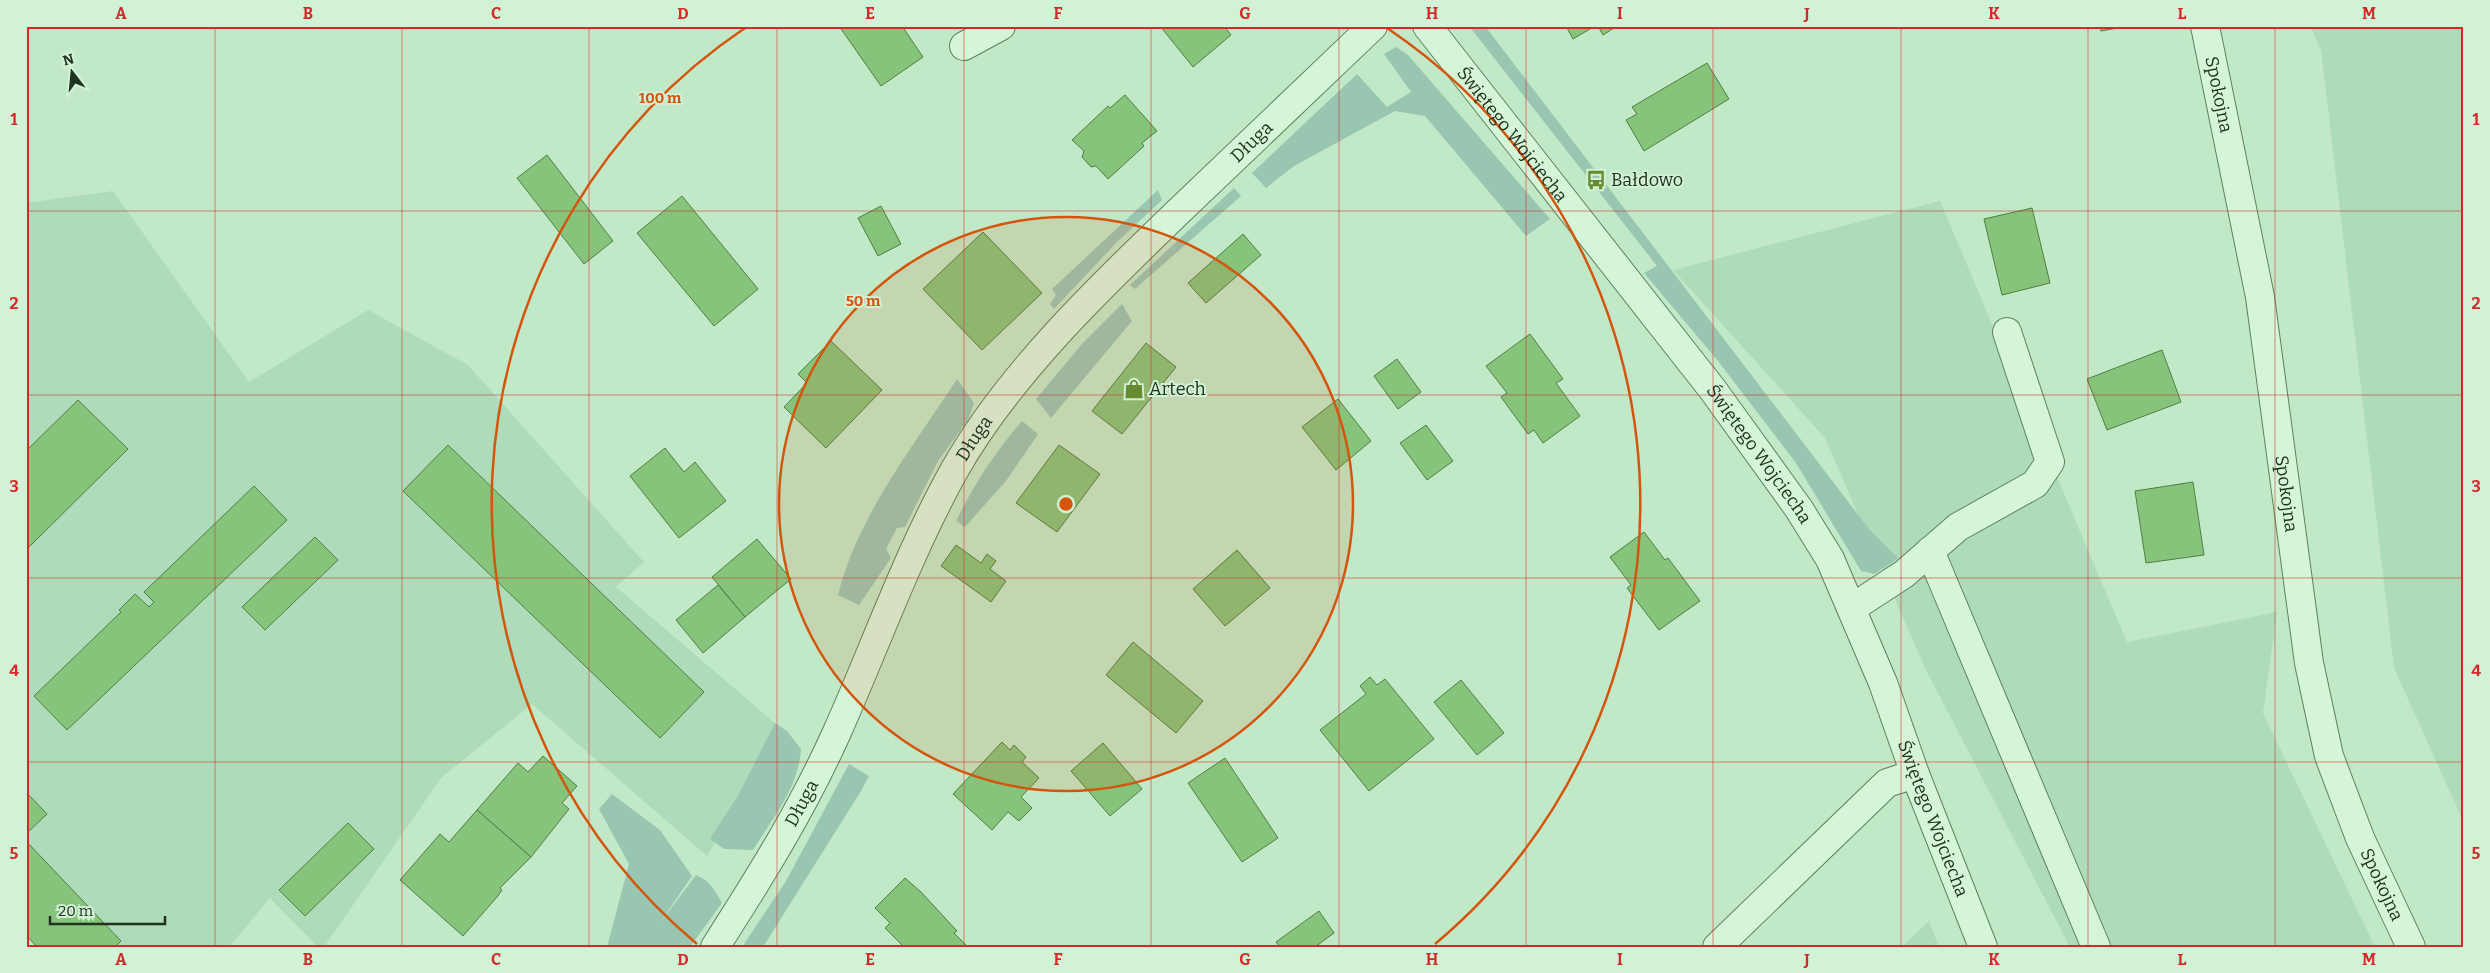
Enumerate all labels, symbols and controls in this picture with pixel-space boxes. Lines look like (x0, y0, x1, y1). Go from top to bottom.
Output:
text: A (115, 4, 127, 23)
text: B (303, 4, 313, 23)
text: C (491, 4, 501, 23)
text: D (677, 4, 689, 23)
text: E (865, 4, 875, 23)
text: F (1054, 4, 1063, 23)
text: G (1239, 4, 1251, 23)
text: H (1426, 4, 1439, 23)
text: I (1617, 4, 1623, 23)
text: J (1803, 4, 1810, 23)
text: K (1988, 4, 2000, 23)
text: L (2178, 4, 2187, 23)
text: M (2362, 4, 2376, 23)
north arrow (48, 48, 98, 98)
text: N (61, 50, 76, 70)
street label: Spokojna (2200, 55, 2237, 135)
street label: Świętego Wojciecha (1452, 62, 1572, 207)
text: 100 m (639, 89, 682, 107)
text: 1 (11, 110, 18, 129)
text: 1 (2473, 110, 2480, 129)
street label: Długa (1226, 117, 1277, 167)
bus stop icon: Bałdowo (1585, 169, 1607, 191)
place label: Bałdowo (1611, 169, 1683, 191)
text: 50 m (846, 292, 881, 310)
text: 2 (9, 294, 19, 313)
text: 2 (2471, 294, 2481, 313)
shop icon: Artech (1123, 378, 1145, 400)
place label: Artech (1149, 378, 1206, 400)
street label: Świętego Wojciecha (1702, 380, 1816, 528)
street label: Długa (951, 411, 997, 465)
street label: Spokojna (2270, 454, 2302, 534)
text: 3 (9, 477, 19, 496)
text: 3 (2471, 477, 2481, 496)
centre of rings (1057, 495, 1075, 513)
text: 4 (9, 661, 19, 680)
text: 4 (2471, 661, 2481, 680)
street label: Świętego Wojciecha (1893, 737, 1973, 900)
street label: Długa (780, 776, 823, 830)
text: 5 (10, 844, 19, 863)
text: 5 (2472, 844, 2481, 863)
street label: Spokojna (2355, 845, 2408, 924)
scale bar (50, 893, 165, 925)
text: 20 m (58, 902, 94, 920)
text: A (115, 950, 127, 969)
text: B (303, 950, 313, 969)
text: C (491, 950, 501, 969)
text: D (677, 950, 689, 969)
text: E (865, 950, 875, 969)
text: F (1054, 950, 1063, 969)
text: G (1239, 950, 1251, 969)
text: H (1426, 950, 1439, 969)
text: I (1617, 950, 1623, 969)
text: J (1803, 950, 1810, 969)
text: K (1988, 950, 2000, 969)
text: L (2178, 950, 2187, 969)
text: M (2362, 950, 2376, 969)

